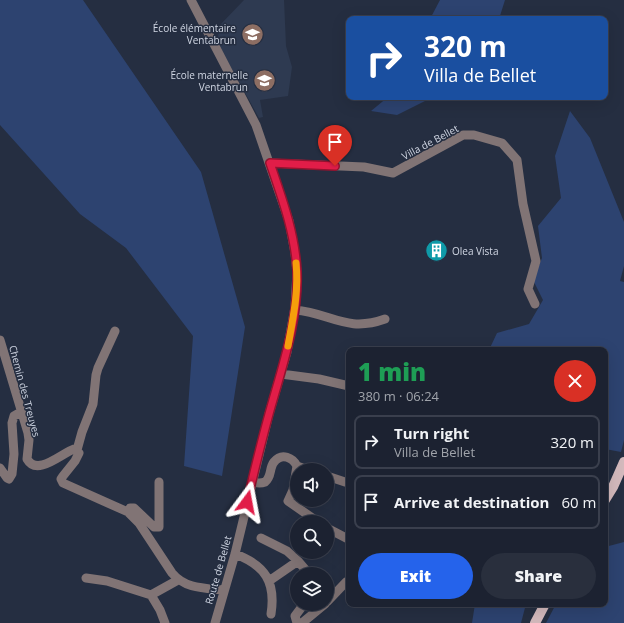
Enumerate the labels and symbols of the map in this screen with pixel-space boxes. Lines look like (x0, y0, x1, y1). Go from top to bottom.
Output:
place label: École élémentaire Ventabrun (153, 21, 236, 47)
school or university icon: École élémentaire Ventabrun (239, 21, 265, 47)
place label: École maternelle Ventabrun (170, 68, 248, 94)
school or university icon: École maternelle Ventabrun (251, 68, 277, 94)
street label: Villa de Bellet (399, 121, 461, 163)
pin (318, 125, 352, 166)
building icon: Olea Vista (423, 238, 449, 264)
place label: Olea Vista (452, 244, 498, 258)
street label: Chemin des Treuyes (6, 344, 44, 439)
position arrow (226, 481, 268, 523)
street label: Route de Bellet (202, 534, 235, 606)

